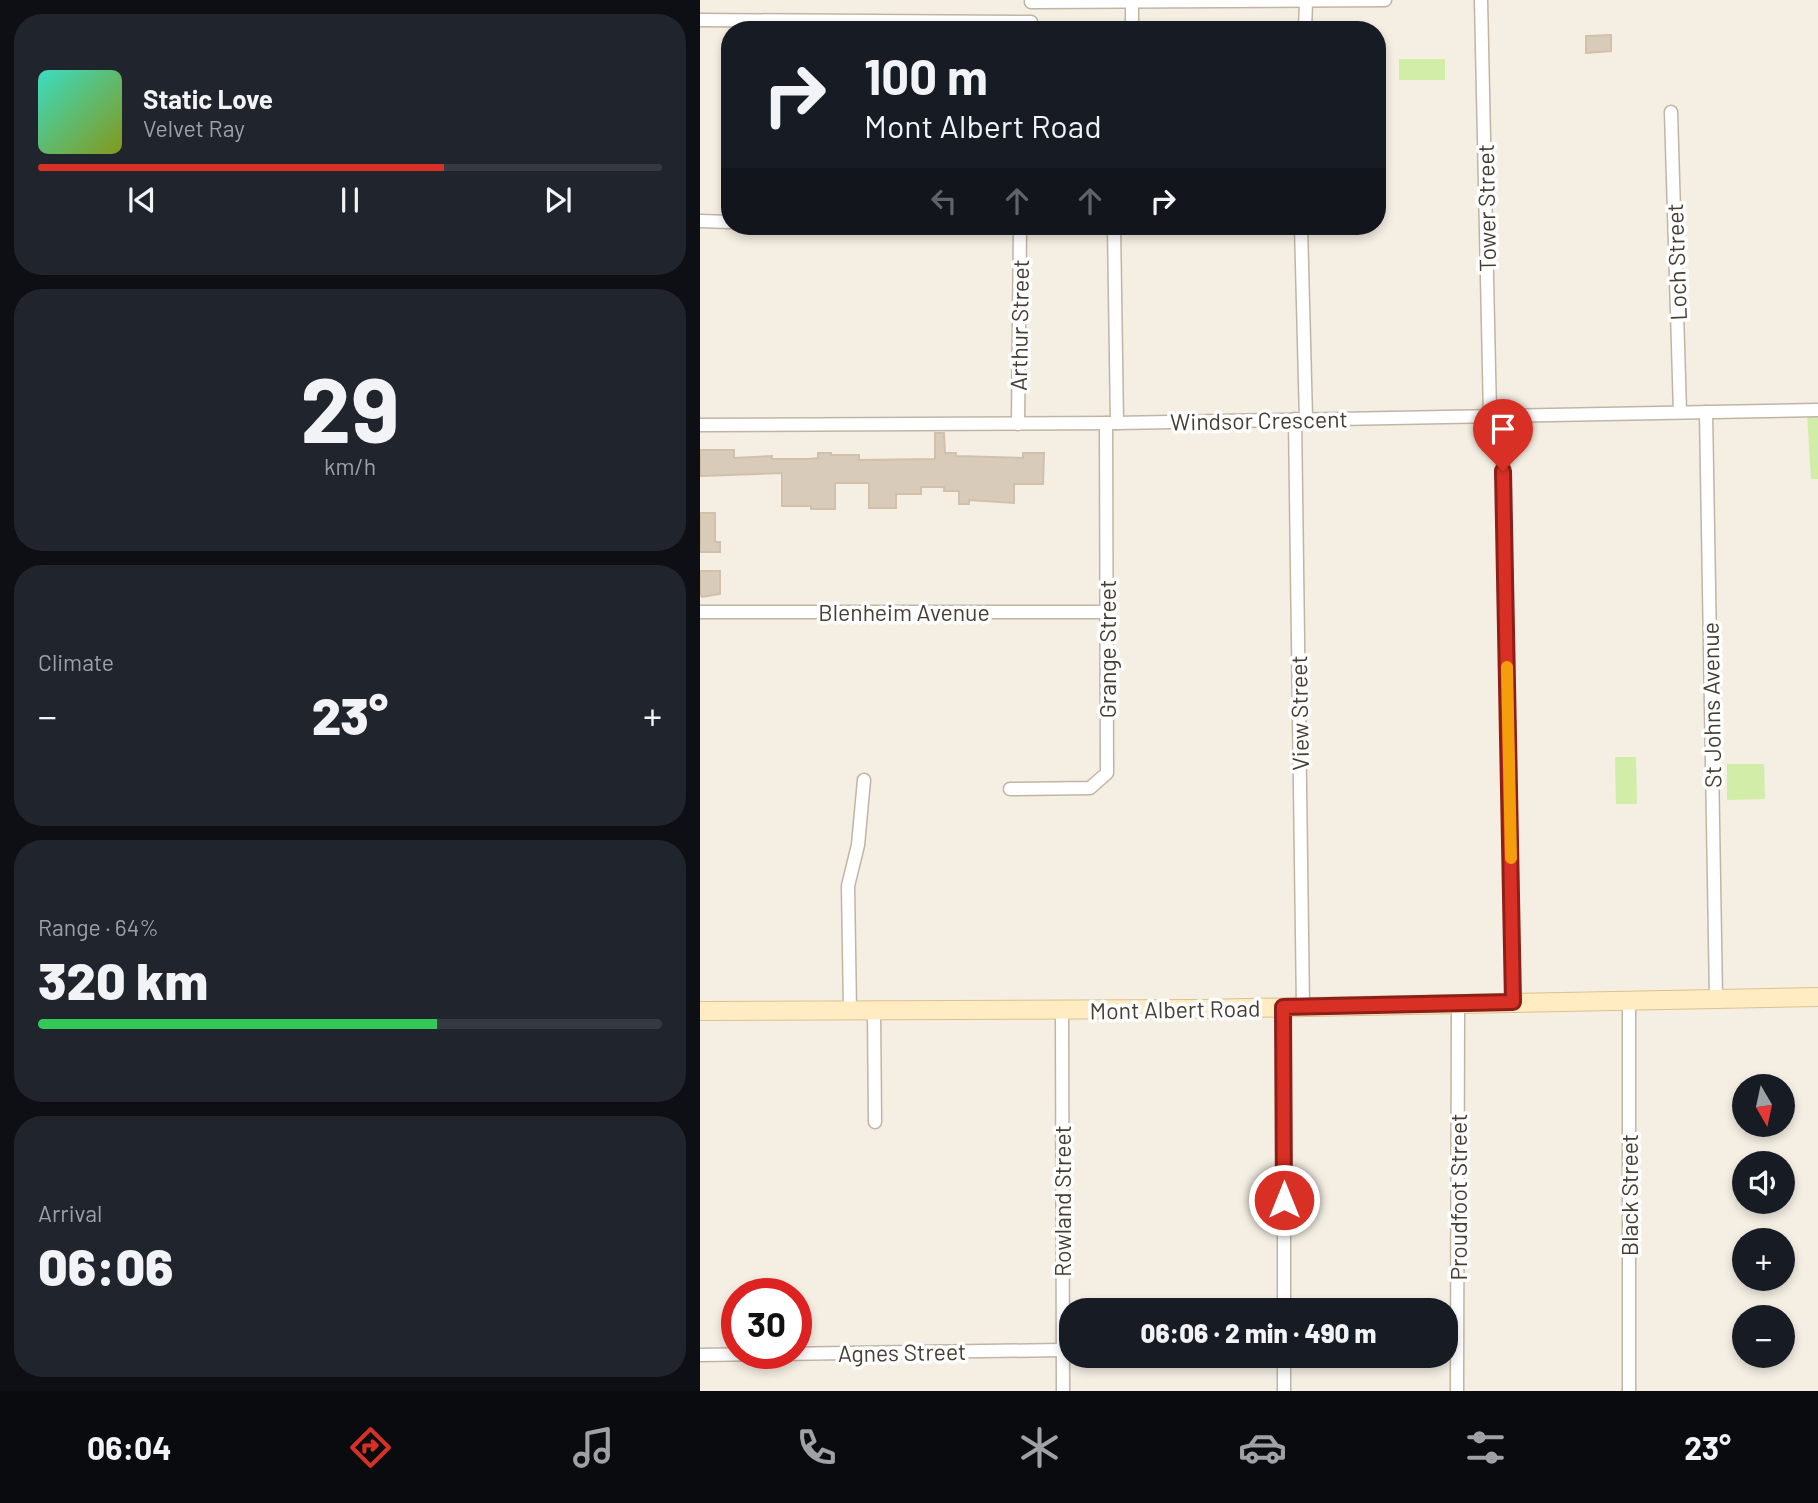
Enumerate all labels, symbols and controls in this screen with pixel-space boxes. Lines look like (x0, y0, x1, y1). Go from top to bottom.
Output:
text: 100 m (864, 46, 988, 105)
icon: right (749, 49, 840, 140)
text: Static Love (143, 83, 273, 114)
text: Mont Albert Road (864, 106, 1102, 144)
text: Velvet Ray (143, 114, 245, 142)
street label: Tower Street (1471, 144, 1501, 272)
icon: previous (123, 181, 161, 219)
icon: pause (331, 181, 369, 219)
icon: next (539, 181, 577, 219)
icon: left (925, 182, 963, 220)
icon: ahead (998, 182, 1036, 220)
icon: ahead (1071, 182, 1109, 220)
icon: right (1144, 182, 1182, 220)
street label: Loch Street (1660, 203, 1692, 321)
street label: Arthur Street (1004, 259, 1034, 391)
text: 29 (300, 352, 400, 461)
pin (1473, 399, 1533, 471)
street label: Windsor Crescent (1170, 404, 1348, 436)
icon: arrive (1484, 410, 1522, 448)
text: km/h (324, 452, 376, 480)
street label: Grange Street (1093, 580, 1121, 718)
street label: Blenheim Avenue (818, 598, 990, 626)
street label: St Johns Avenue (1696, 622, 1726, 788)
text: Climate (38, 648, 114, 676)
street label: View Street (1284, 655, 1314, 771)
text: 23° (312, 683, 388, 745)
text: − (38, 692, 57, 738)
text: + (643, 692, 662, 738)
text: Range · 64% (38, 913, 159, 941)
text: 320 km (38, 948, 208, 1010)
street label: Mont Albert Road (1089, 994, 1261, 1024)
north arrow (1732, 1074, 1796, 1138)
map controls (1732, 1074, 1795, 1368)
street label: Proudfoot Street (1444, 1113, 1472, 1281)
street label: Rowland Street (1048, 1125, 1076, 1277)
street label: Black Street (1615, 1134, 1643, 1256)
button: sound (1732, 1151, 1795, 1214)
position arrow (1247, 1163, 1321, 1237)
text: Arrival (38, 1199, 102, 1227)
button: + (1732, 1228, 1795, 1291)
text: 06:06 (38, 1234, 173, 1296)
speed limit sign: 30 (721, 1278, 812, 1369)
button: − (1732, 1305, 1795, 1368)
text: 06:06 · 2 min · 490 m (1141, 1317, 1376, 1348)
street label: Agnes Street (837, 1337, 967, 1367)
icon: directions (346, 1423, 395, 1472)
icon: music (569, 1423, 618, 1472)
icon: phone (792, 1423, 841, 1472)
icon: climate (1015, 1423, 1064, 1472)
icon: car (1238, 1423, 1287, 1472)
icon: filters (1461, 1423, 1510, 1472)
text: 06:04 (87, 1428, 172, 1466)
text: 23° (1684, 1428, 1731, 1466)

